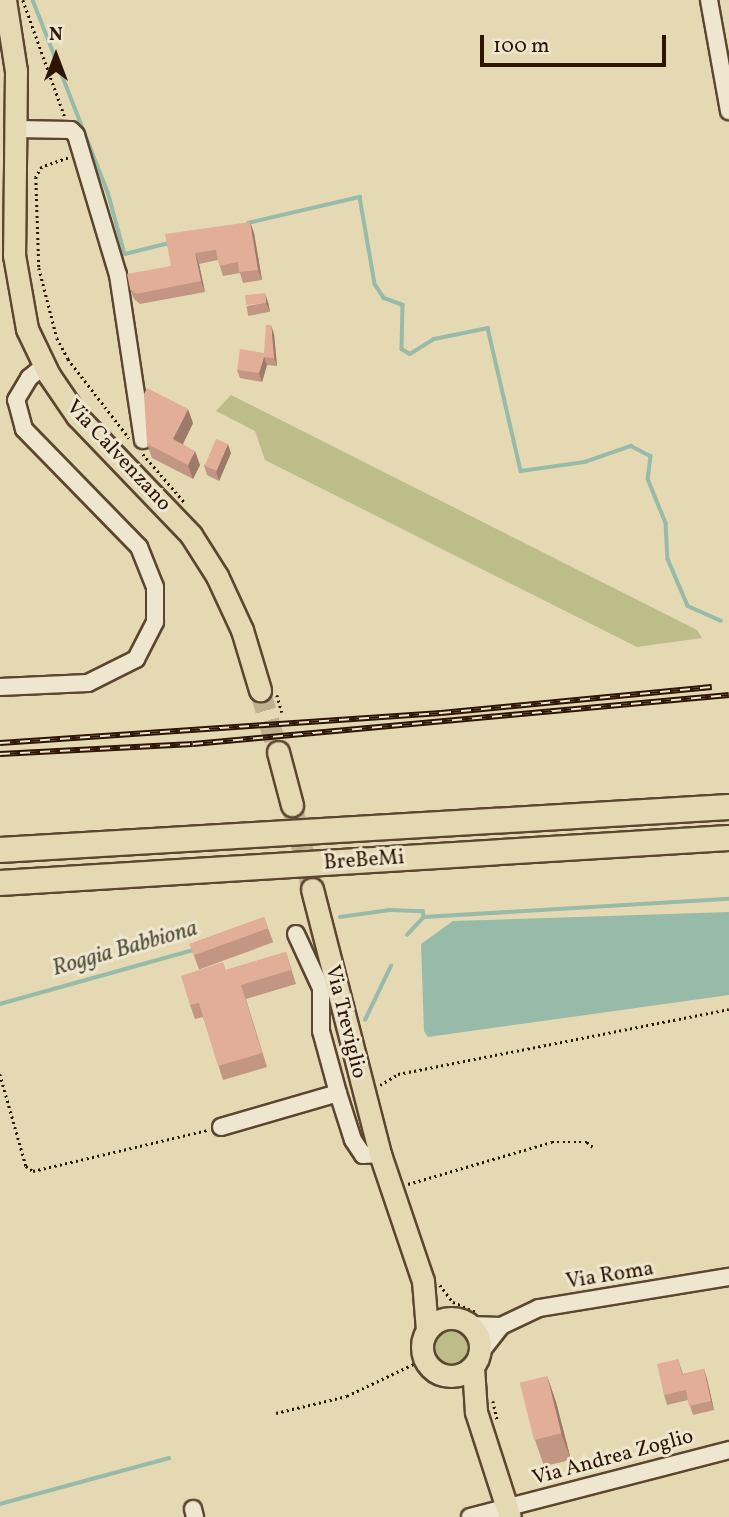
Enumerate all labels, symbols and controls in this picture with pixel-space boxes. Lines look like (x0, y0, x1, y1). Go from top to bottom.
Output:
north arrow (21, 21, 91, 91)
scale bar (484, 21, 670, 65)
text: N (49, 22, 63, 48)
text: 100 m (493, 32, 550, 61)
street label: Via Calvenzano (60, 395, 176, 517)
street label: BreBeMi (323, 846, 405, 876)
water label: Roggia Babbiona (49, 915, 201, 983)
street label: Via Treviglio (319, 963, 371, 1081)
street label: Via Roma (564, 1257, 656, 1295)
street label: Via Andrea Zoglio (530, 1424, 696, 1492)

